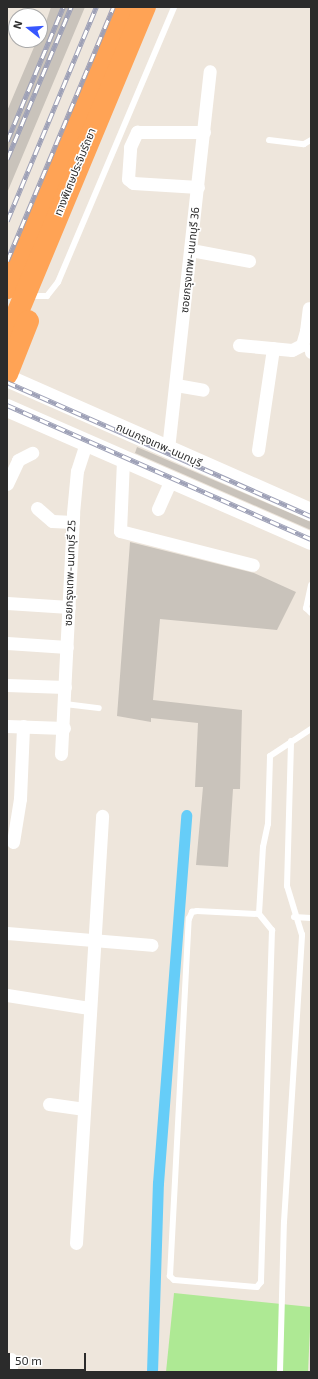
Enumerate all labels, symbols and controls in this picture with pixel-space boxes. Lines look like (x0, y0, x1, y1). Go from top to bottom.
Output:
north arrow (8, 8, 48, 48)
text: N (10, 19, 24, 30)
street label: ทางพิเศษประจิมรัถยา (51, 126, 99, 218)
street label: ซอยกรุงเทพ-นนทบุรี 36 (178, 206, 202, 314)
street label: ถนนกรุงเทพ-นนทบุรี (114, 420, 204, 470)
street label: ซอยกรุงเทพ-นนทบุรี 25 (62, 520, 78, 626)
scale bar (10, 1345, 88, 1371)
text: 50 m (15, 1353, 42, 1367)

